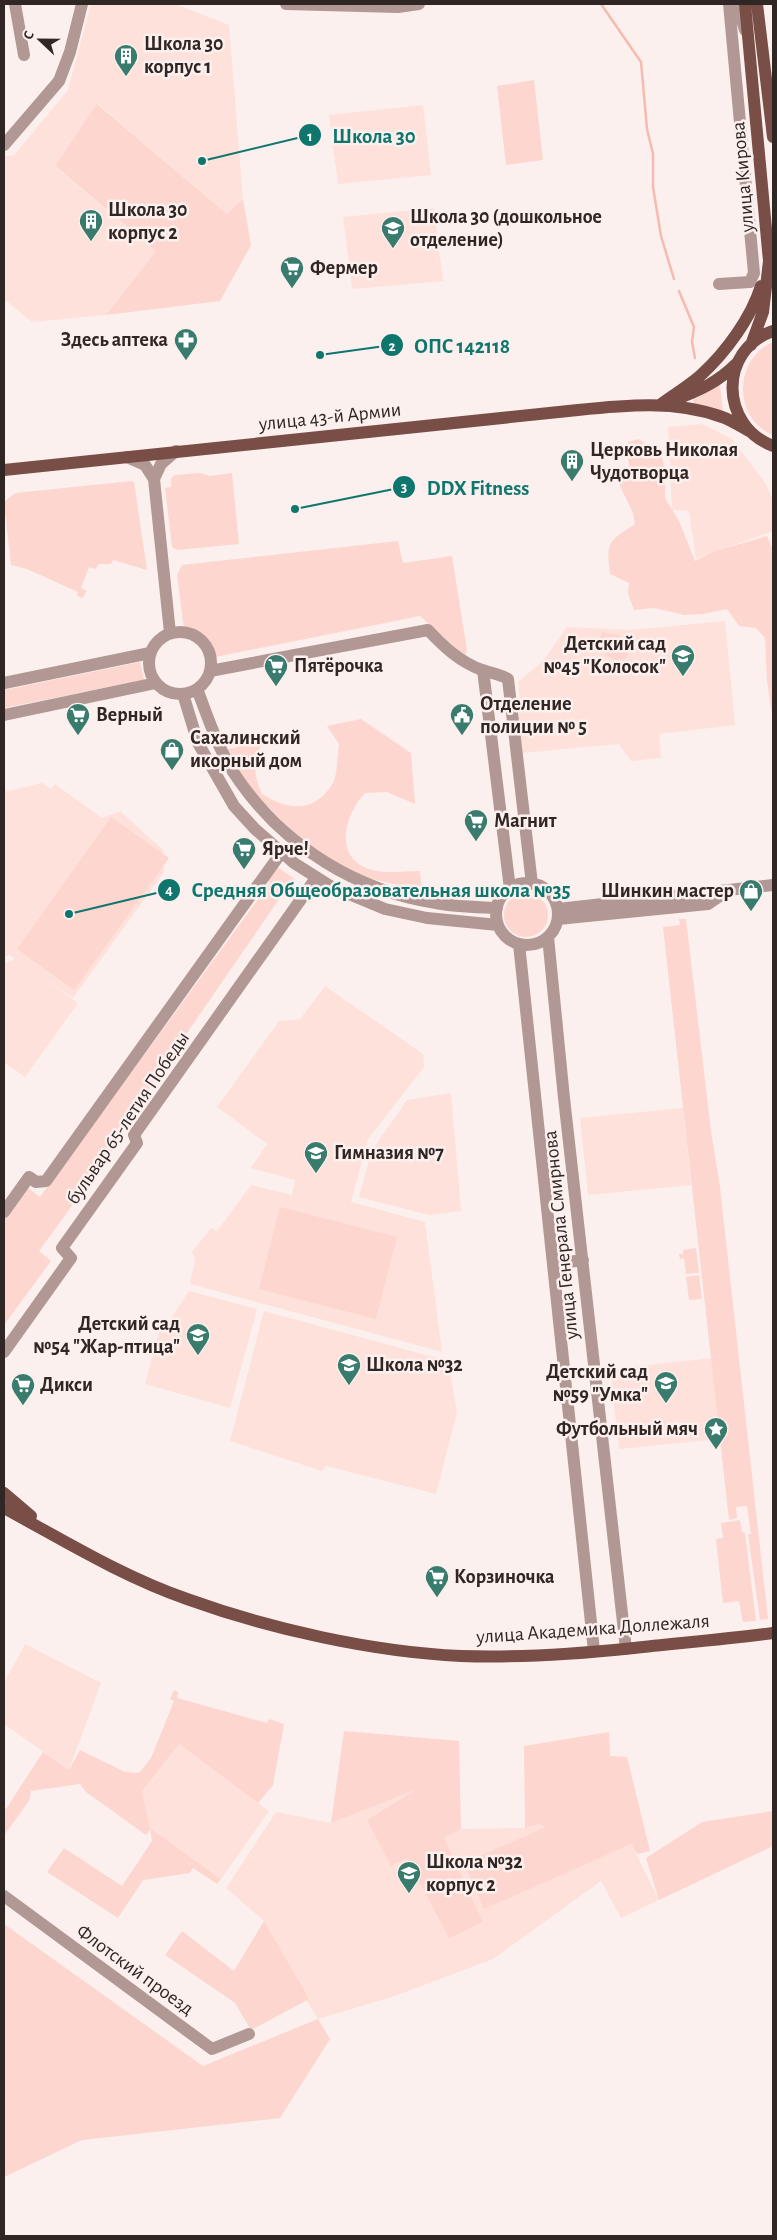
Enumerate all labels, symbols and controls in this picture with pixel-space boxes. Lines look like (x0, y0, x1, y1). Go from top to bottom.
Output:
north arrow (15, 15, 65, 65)
text: С (21, 29, 37, 42)
place label: Школа 30 корпус 1 (144, 34, 223, 77)
building icon: Школа 30 корпус 1 (113, 43, 139, 77)
callout: Школа 30 (298, 117, 426, 153)
street label: улица Кирова (728, 121, 758, 234)
text: Школа 30 (332, 126, 416, 147)
text: 1 (307, 129, 313, 144)
place label: Школа 30 корпус 2 (108, 200, 187, 243)
place label: Школа 30 (дошкольное отделение) (410, 207, 602, 250)
building icon: Школа 30 корпус 2 (78, 208, 104, 242)
school or university icon: Школа 30 (дошкольное отделение) (380, 215, 406, 249)
supermarket icon: Фермер (279, 255, 305, 289)
place label: Фермер (310, 258, 378, 278)
pharmacy icon: Здесь аптека (173, 327, 199, 361)
callout: ОПС 142118 (379, 327, 520, 363)
place label: Здесь аптека (61, 330, 169, 350)
text: ОПС 142118 (414, 336, 510, 357)
text: 2 (388, 339, 396, 354)
street label: улица 43-й Армии (257, 400, 402, 435)
place label: Церковь Николая Чудотворца (590, 440, 738, 483)
building icon: Церковь Николая Чудотворца (559, 448, 585, 482)
callout: DDX Fitness (391, 469, 539, 505)
text: DDX Fitness (427, 478, 529, 499)
text: 3 (401, 480, 407, 495)
place label: Детский сад №45 "Колосок" (543, 634, 666, 677)
school or university icon: Детский сад №45 "Колосок" (670, 643, 696, 677)
supermarket icon: Пятёрочка (263, 653, 289, 687)
place label: Пятёрочка (294, 656, 384, 676)
place label: Отделение полиции № 5 (480, 694, 587, 737)
supermarket icon: Верный (65, 702, 91, 736)
public building icon: Отделение полиции № 5 (449, 702, 475, 736)
place label: Верный (96, 705, 163, 725)
place label: Сахалинский икорный дом (190, 728, 302, 771)
shop icon: Сахалинский икорный дом (159, 737, 185, 771)
supermarket icon: Магнит (463, 808, 489, 842)
place label: Магнит (494, 811, 557, 831)
supermarket icon: Ярче! (231, 836, 257, 870)
place label: Ярче! (262, 839, 309, 859)
callout: Средняя Общеобразовательная школа №35 (156, 872, 580, 908)
shop icon: Шинкин мастер (738, 878, 764, 912)
text: Средняя Общеобразовательная школа №35 (191, 880, 571, 901)
place label: Шинкин мастер (601, 881, 734, 901)
text: 4 (165, 883, 173, 898)
street label: бульвар 65-летия Победы (63, 1028, 193, 1208)
street label: улица Генерала Смирнова (540, 1130, 582, 1341)
school or university icon: Гимназия №7 (303, 1140, 329, 1174)
place label: Гимназия №7 (334, 1143, 444, 1163)
place label: Детский сад №54 "Жар-птица" (33, 1314, 180, 1357)
school or university icon: Детский сад №54 "Жар-птица" (185, 1322, 211, 1356)
school or university icon: Школа №32 (336, 1352, 362, 1386)
place label: Школа №32 (366, 1355, 463, 1375)
place label: Детский сад №59 "Умка" (546, 1362, 648, 1405)
school or university icon: Детский сад №59 "Умка" (653, 1370, 679, 1404)
supermarket icon: Дикси (10, 1372, 36, 1406)
place label: Дикси (40, 1375, 93, 1395)
place icon: Футбольный мяч (703, 1416, 729, 1450)
place label: Футбольный мяч (556, 1419, 698, 1439)
supermarket icon: Корзиночка (424, 1564, 450, 1598)
place label: Корзиночка (454, 1567, 555, 1587)
street label: улица Академика Доллежаля (475, 1611, 710, 1647)
place label: Школа №32 корпус 2 (426, 1852, 523, 1895)
school or university icon: Школа №32 корпус 2 (396, 1860, 422, 1894)
street label: Флотский проезд (73, 1921, 197, 2019)

